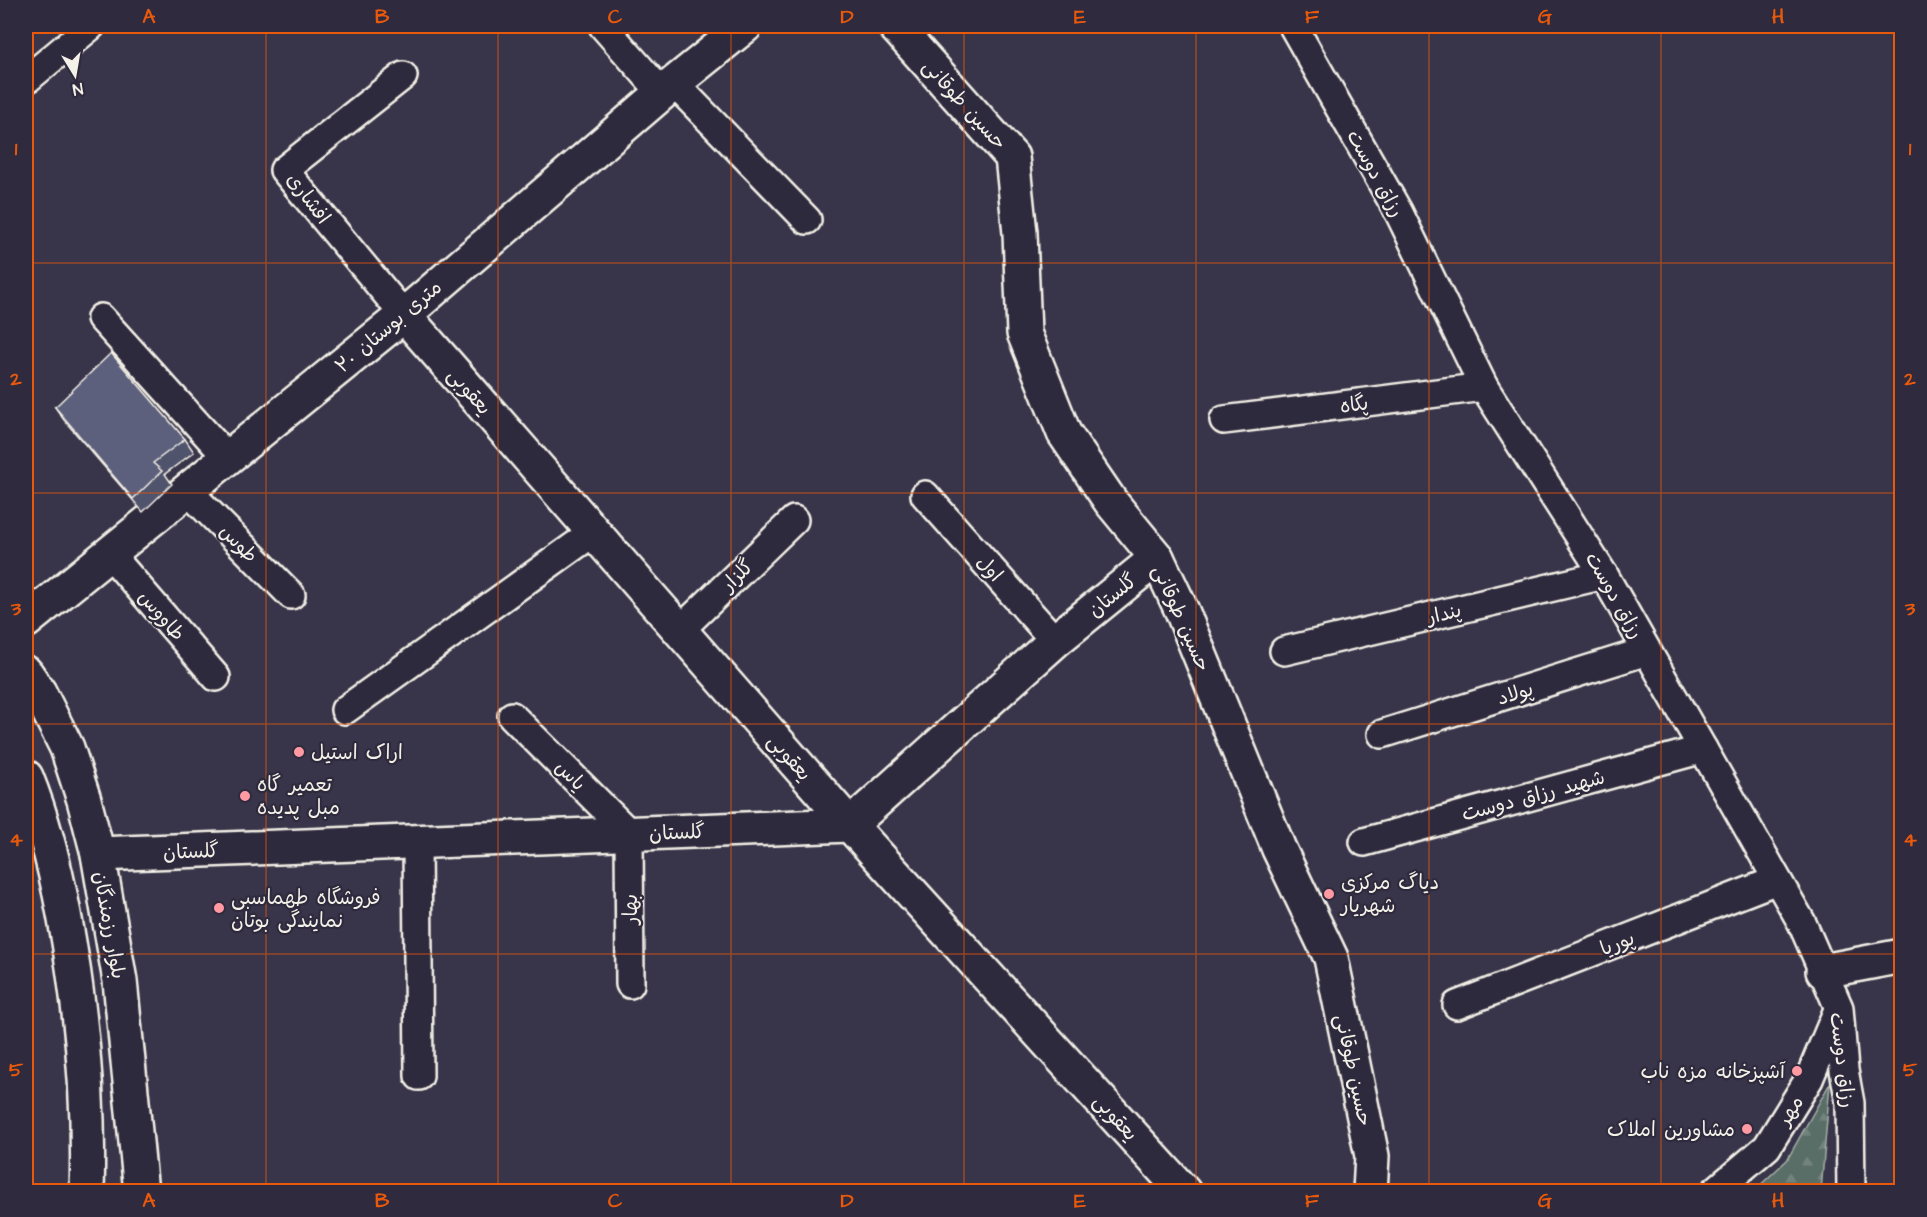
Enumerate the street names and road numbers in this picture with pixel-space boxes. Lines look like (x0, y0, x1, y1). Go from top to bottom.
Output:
street label: حسین طوقانی (916, 53, 1013, 156)
street label: رزاق دوست (1340, 125, 1411, 222)
street label: افشاری (280, 167, 337, 230)
street label: ۲۰ متری بوستان (329, 274, 448, 380)
street label: یعقوبی (441, 362, 498, 421)
street label: پگاه (1338, 389, 1370, 421)
street label: طوس (213, 518, 264, 569)
street label: رزاق دوست (1578, 547, 1650, 644)
street label: اول (970, 549, 1009, 588)
street label: گلزار (714, 553, 760, 600)
street label: حسین طوقانی (1145, 561, 1217, 676)
street label: گلستان (1082, 567, 1143, 624)
street label: طاووس (131, 584, 191, 647)
street label: پندار (1422, 596, 1464, 632)
street label: پولاد (1494, 675, 1537, 713)
street label: یعقوبی (761, 728, 818, 787)
street label: یاس (548, 754, 592, 798)
street label: شهید رزاق دوست (1459, 763, 1608, 829)
street label: گلستان (649, 818, 705, 848)
street label: گلستان (163, 837, 219, 867)
street label: بلوار رزمندگان (86, 869, 132, 981)
street label: بهار (617, 894, 645, 926)
street label: پوریا (1596, 925, 1639, 963)
street label: رزاق دوست (1822, 1011, 1862, 1109)
street label: حسین طوقانی (1327, 1012, 1379, 1129)
street label: یعقوبی (1087, 1088, 1144, 1147)
street label: مهر (1770, 1090, 1811, 1133)

